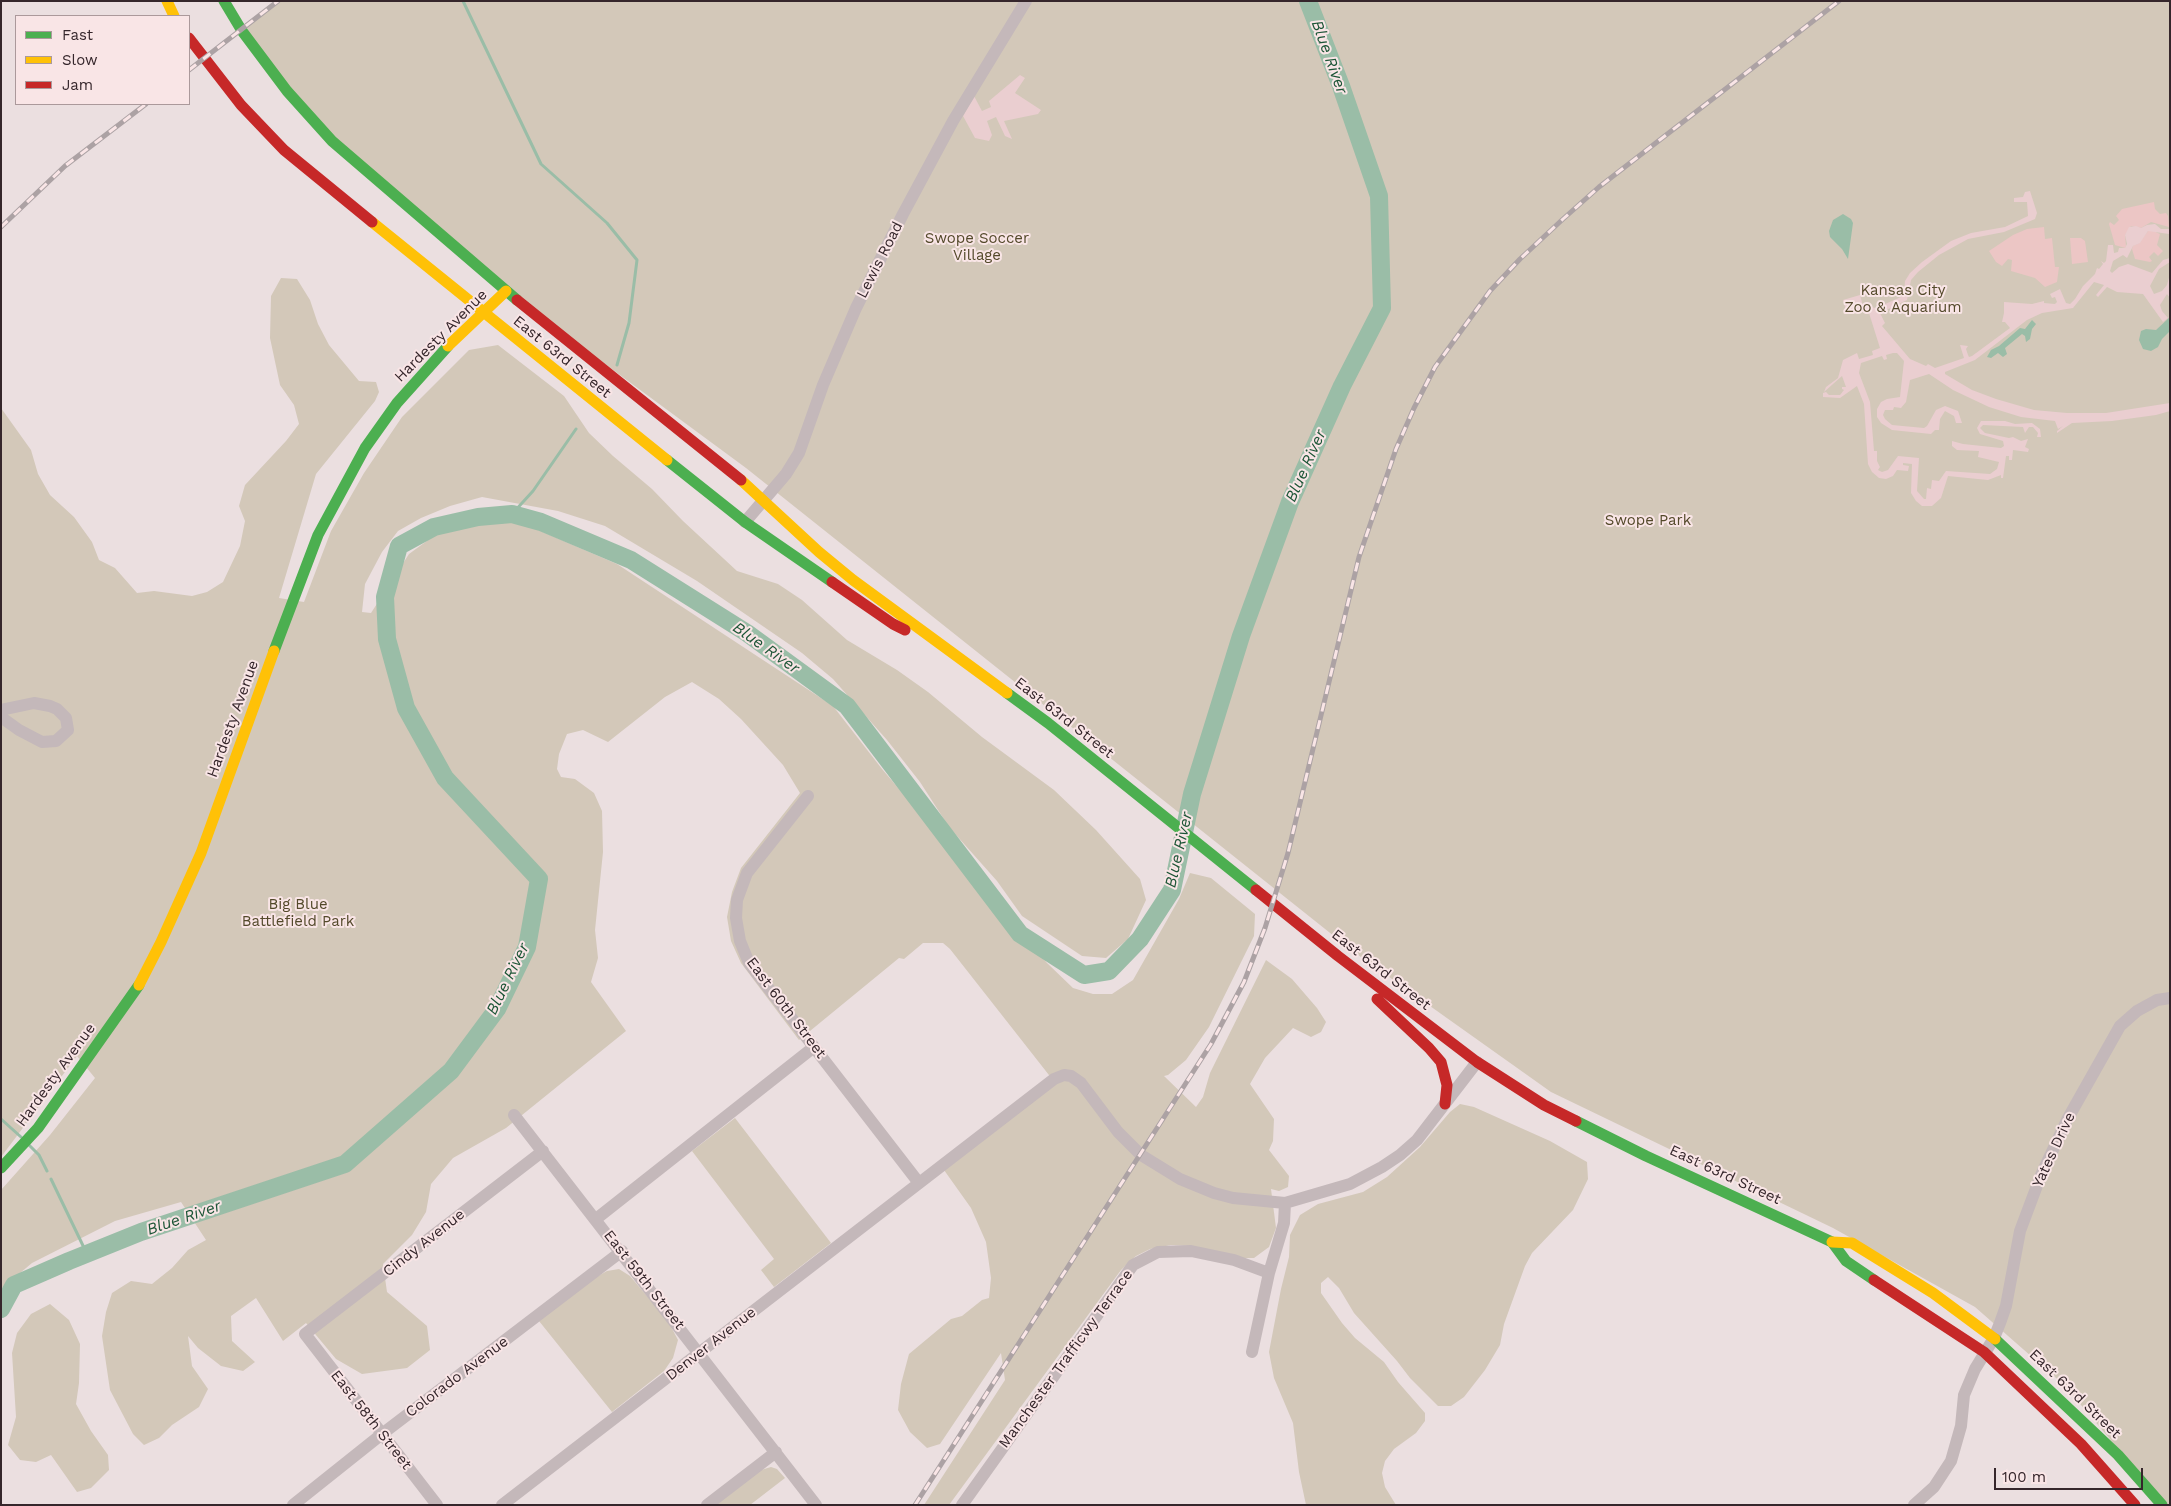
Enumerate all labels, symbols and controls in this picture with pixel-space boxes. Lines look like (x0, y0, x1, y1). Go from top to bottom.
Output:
legend (15, 15, 190, 105)
water label: Blue River (1307, 18, 1351, 96)
text: Fast (62, 26, 93, 44)
text: Slow (62, 51, 98, 69)
text: Jam (62, 76, 93, 94)
street label: Lewis Road (853, 219, 907, 301)
park label: Swope Soccer Village (925, 230, 1029, 265)
park label: Kansas City Zoo & Aquarium (1844, 282, 1962, 317)
street label: Hardesty Avenue (391, 286, 491, 386)
street label: East 63rd Street (509, 312, 615, 402)
water label: Blue River (1282, 427, 1330, 505)
park label: Swope Park (1605, 512, 1691, 530)
water label: Blue River (729, 618, 803, 678)
street label: Hardesty Avenue (203, 658, 263, 780)
street label: East 63rd Street (1011, 674, 1117, 762)
water label: Blue River (1161, 810, 1197, 890)
park label: Big Blue Battlefield Park (242, 896, 354, 931)
street label: East 63rd Street (1328, 926, 1434, 1014)
water label: Blue River (482, 940, 534, 1018)
street label: East 60th Street (742, 954, 830, 1062)
street label: Hardesty Avenue (12, 1020, 100, 1130)
street label: Yates Drive (2029, 1110, 2079, 1190)
street label: East 63rd Street (1666, 1141, 1784, 1209)
water label: Blue River (144, 1196, 224, 1240)
street label: Cindy Avenue (379, 1205, 469, 1281)
street label: East 59th Street (600, 1227, 688, 1333)
street label: Manchester Trafficwy Terrace (995, 1266, 1137, 1452)
street label: Denver Avenue (662, 1303, 760, 1385)
street label: Colorado Avenue (402, 1333, 512, 1421)
street label: East 63rd Street (2025, 1346, 2125, 1442)
street label: East 58th Street (327, 1367, 415, 1473)
scale bar (1996, 1458, 2145, 1490)
text: 100 m (2002, 1468, 2046, 1486)

